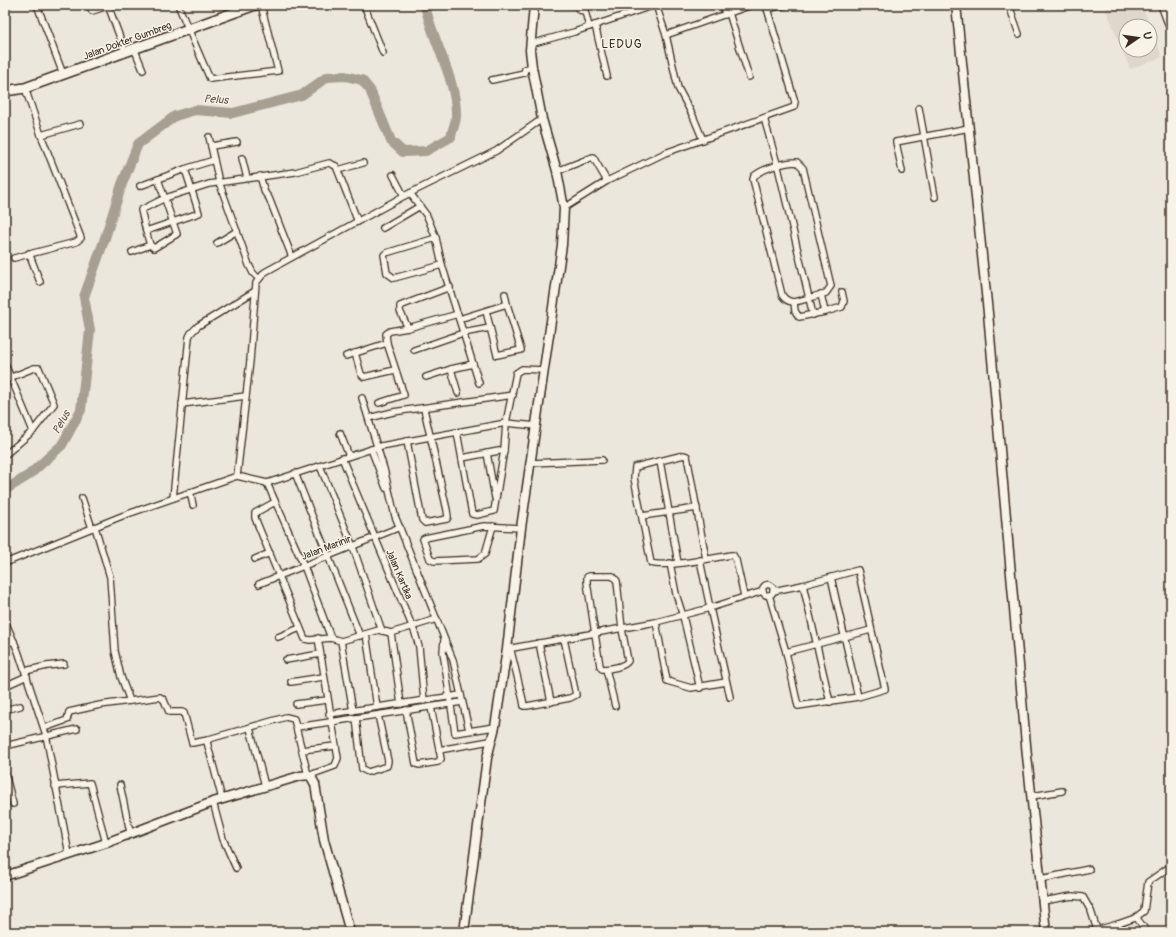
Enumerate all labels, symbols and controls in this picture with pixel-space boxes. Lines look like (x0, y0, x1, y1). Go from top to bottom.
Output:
north arrow (1118, 18, 1158, 58)
street label: Jalan Dokter Gumbreg (82, 19, 173, 62)
text: U (1140, 31, 1154, 41)
district label: LEDUG (601, 37, 643, 52)
water label: Pelus (203, 92, 230, 107)
water label: Pelus (50, 407, 74, 436)
street label: Jalan Marinir (300, 533, 353, 563)
street label: Jalan Kartika (383, 548, 415, 601)

